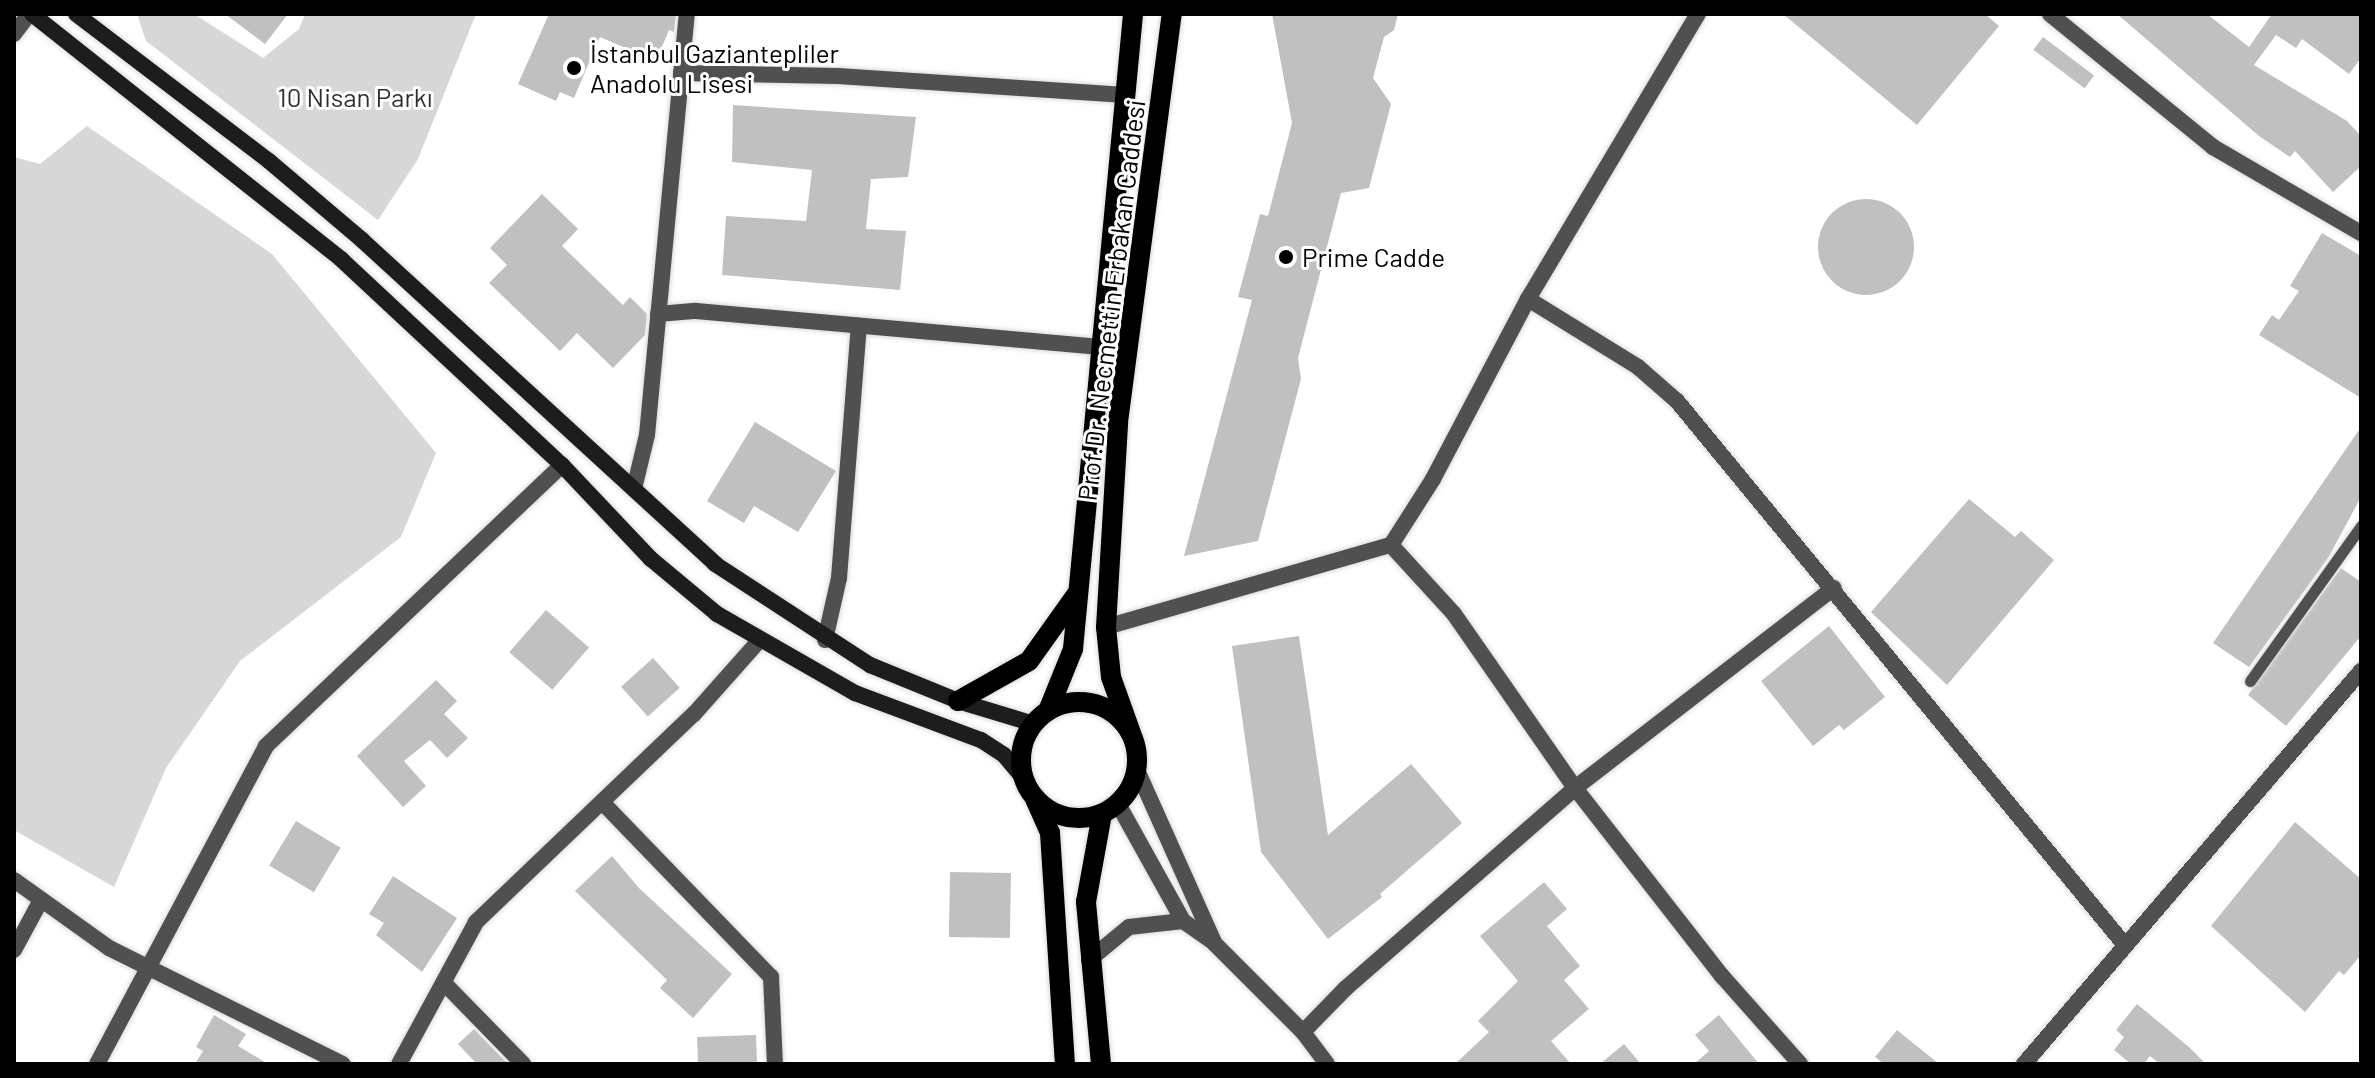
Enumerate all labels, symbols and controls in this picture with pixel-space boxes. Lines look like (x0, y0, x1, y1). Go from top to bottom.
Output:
place label: İstanbul Gaziantepliler Anadolu Lisesi (590, 37, 839, 98)
marker: İstanbul Gaziantepliler Anadolu Lisesi (565, 59, 583, 77)
park label: 10 Nisan Parkı (278, 81, 432, 113)
street label: Prof.Dr. Necmettin Erbakan Caddesi (1071, 98, 1151, 502)
place label: Prime Cadde (1302, 241, 1445, 273)
marker: Prime Cadde (1277, 248, 1295, 266)

